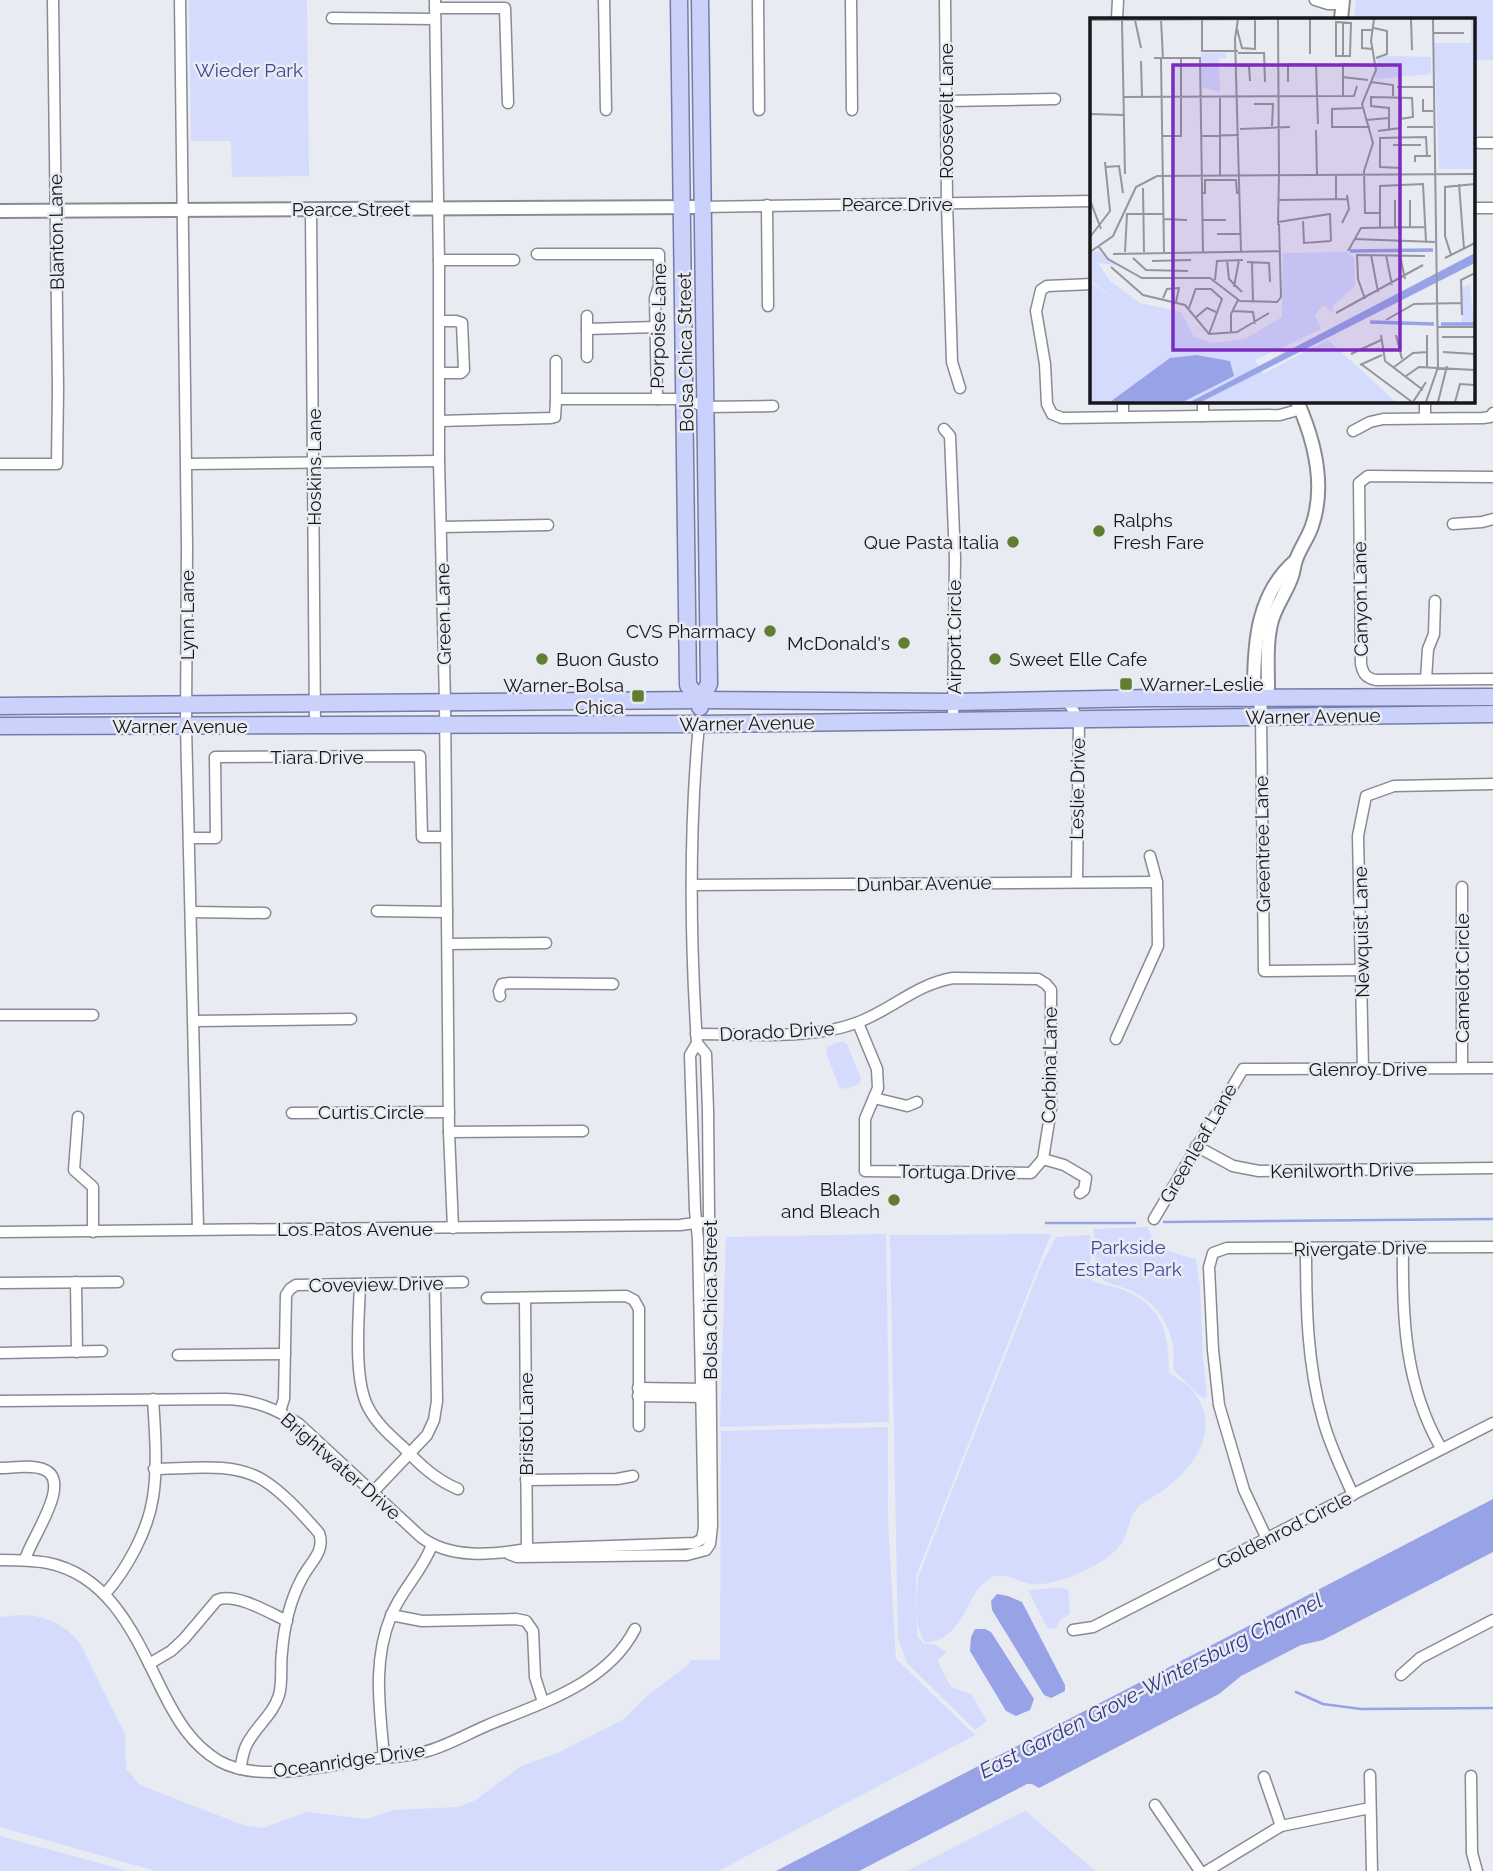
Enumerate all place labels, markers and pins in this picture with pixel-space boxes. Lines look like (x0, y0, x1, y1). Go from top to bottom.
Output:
place label: Ralphs Fresh Fare (1113, 509, 1204, 553)
marker: Ralphs Fresh Fare (1091, 523, 1107, 539)
place label: Que Pasta Italia (864, 531, 999, 553)
marker: Que Pasta Italia (1005, 534, 1021, 550)
place label: CVS Pharmacy (626, 620, 756, 642)
marker: CVS Pharmacy (762, 623, 778, 639)
place label: McDonald's (787, 632, 890, 654)
marker: McDonald's (896, 635, 912, 651)
place label: Buon Gusto (556, 648, 659, 670)
place label: Sweet Elle Cafe (1009, 648, 1147, 670)
marker: Buon Gusto (534, 651, 550, 667)
marker: Sweet Elle Cafe (987, 651, 1003, 667)
place label: Warner-Leslie (1140, 673, 1264, 695)
place label: Warner-Bolsa Chica (503, 674, 624, 718)
marker: Warner-Leslie (1118, 676, 1134, 692)
marker: Warner-Bolsa Chica (630, 688, 646, 704)
place label: Blades and Bleach (781, 1178, 880, 1222)
marker: Blades and Bleach (886, 1192, 902, 1208)

